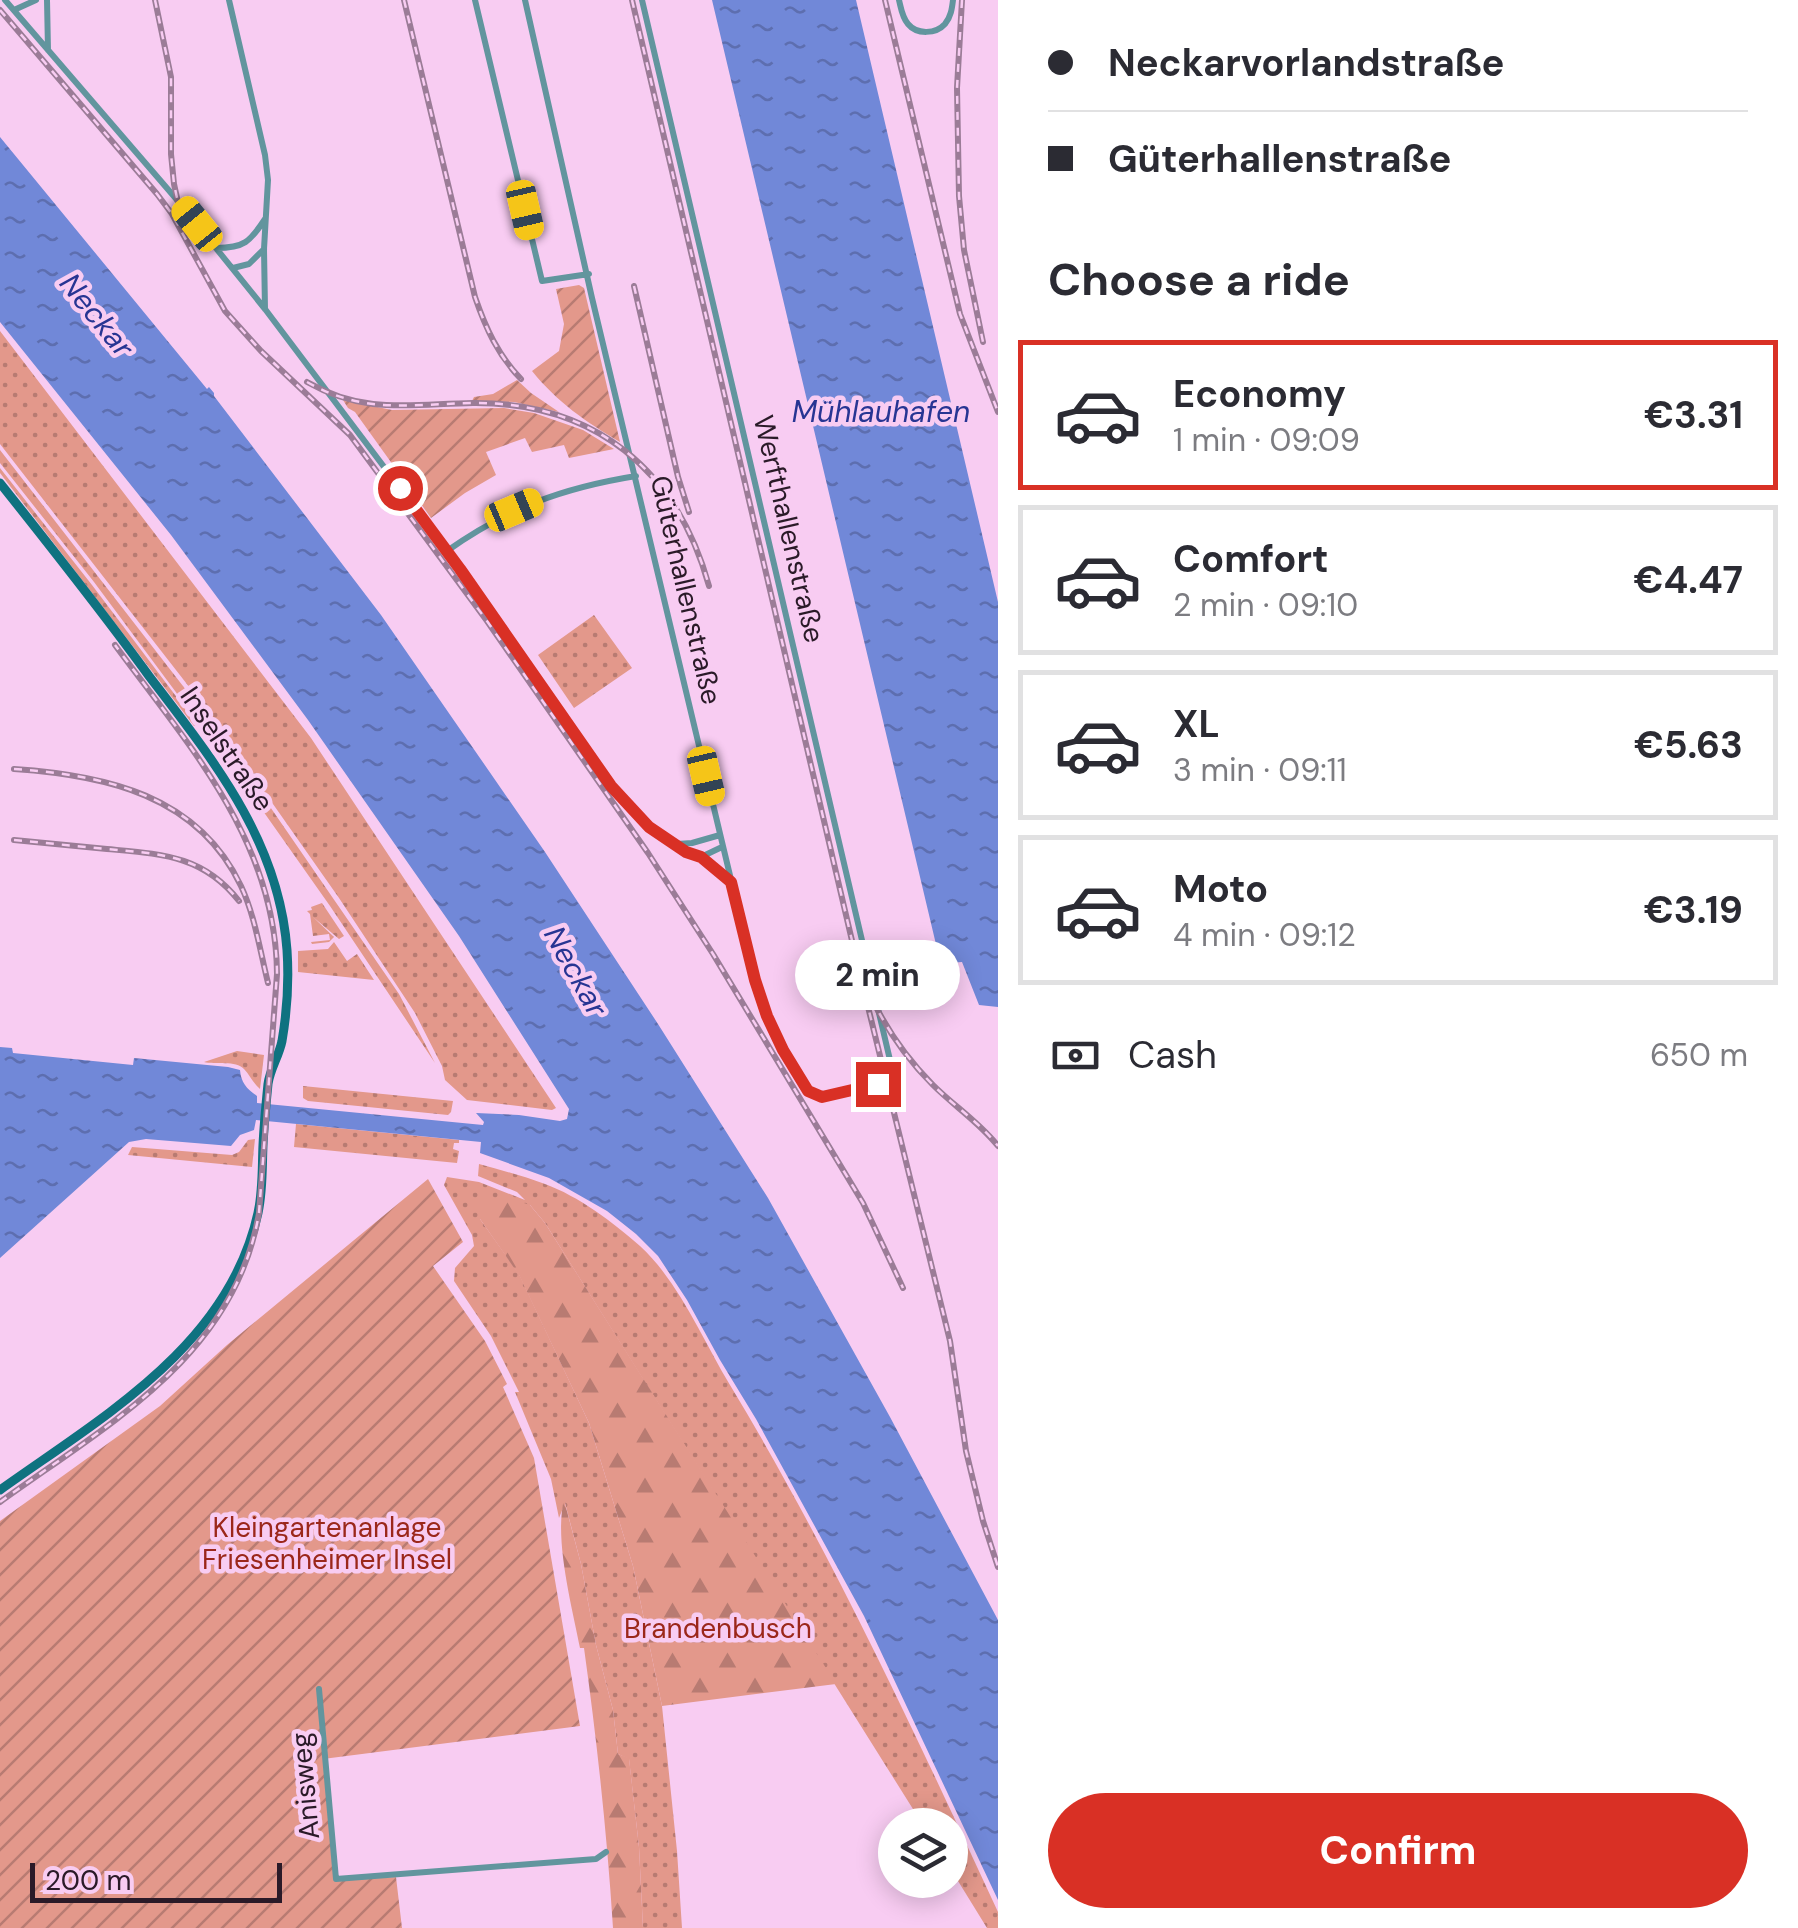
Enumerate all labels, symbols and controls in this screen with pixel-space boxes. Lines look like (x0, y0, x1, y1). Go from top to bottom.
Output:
text: Neckarvorlandstraße (1108, 38, 1504, 88)
text: Güterhallenstraße (1108, 134, 1451, 184)
car (504, 177, 546, 243)
car (166, 191, 228, 257)
text: Choose a ride (1048, 250, 1350, 309)
water label: Neckar (51, 265, 143, 366)
text: Economy (1173, 369, 1346, 419)
icon: car (1053, 370, 1143, 460)
text: €3.31 (1644, 390, 1743, 440)
water label: Mühlauhafen (792, 392, 970, 431)
street label: Werfthallenstraße (745, 412, 833, 646)
text: 1 min · 09:09 (1173, 419, 1360, 461)
route start (378, 466, 423, 511)
street label: Güterhallenstraße (642, 472, 730, 708)
car (481, 484, 547, 536)
text: Comfort (1173, 534, 1329, 584)
icon: car (1053, 535, 1143, 625)
text: €4.47 (1634, 555, 1743, 605)
text: 2 min · 09:10 (1173, 584, 1358, 626)
street label: Inselstraße (172, 679, 282, 819)
text: XL (1173, 699, 1220, 749)
icon: car (1053, 700, 1143, 790)
text: €5.63 (1634, 720, 1743, 770)
car (685, 743, 727, 809)
text: 3 min · 09:11 (1173, 749, 1347, 791)
text: Moto (1173, 864, 1268, 914)
icon: car (1053, 865, 1143, 955)
text: €3.19 (1644, 885, 1743, 935)
text: 4 min · 09:12 (1173, 914, 1356, 956)
water label: Neckar (535, 919, 617, 1024)
callout: 2 min (796, 939, 960, 1009)
text: 2 min (835, 954, 920, 996)
icon: cash (1048, 1028, 1103, 1083)
text: Cash (1128, 1030, 1217, 1080)
text: 650 m (1650, 1034, 1748, 1076)
route end (856, 1062, 901, 1107)
park label: Kleingartenanlage Friesenheimer Insel (202, 1509, 452, 1578)
park label: Brandenbusch (624, 1610, 812, 1647)
street label: Anisweg (282, 1731, 328, 1841)
button: Confirm (1048, 1793, 1748, 1908)
map controls (878, 1808, 968, 1898)
button: layers (878, 1808, 968, 1898)
scale bar (30, 1858, 282, 1902)
text: 200 m (45, 1862, 132, 1899)

